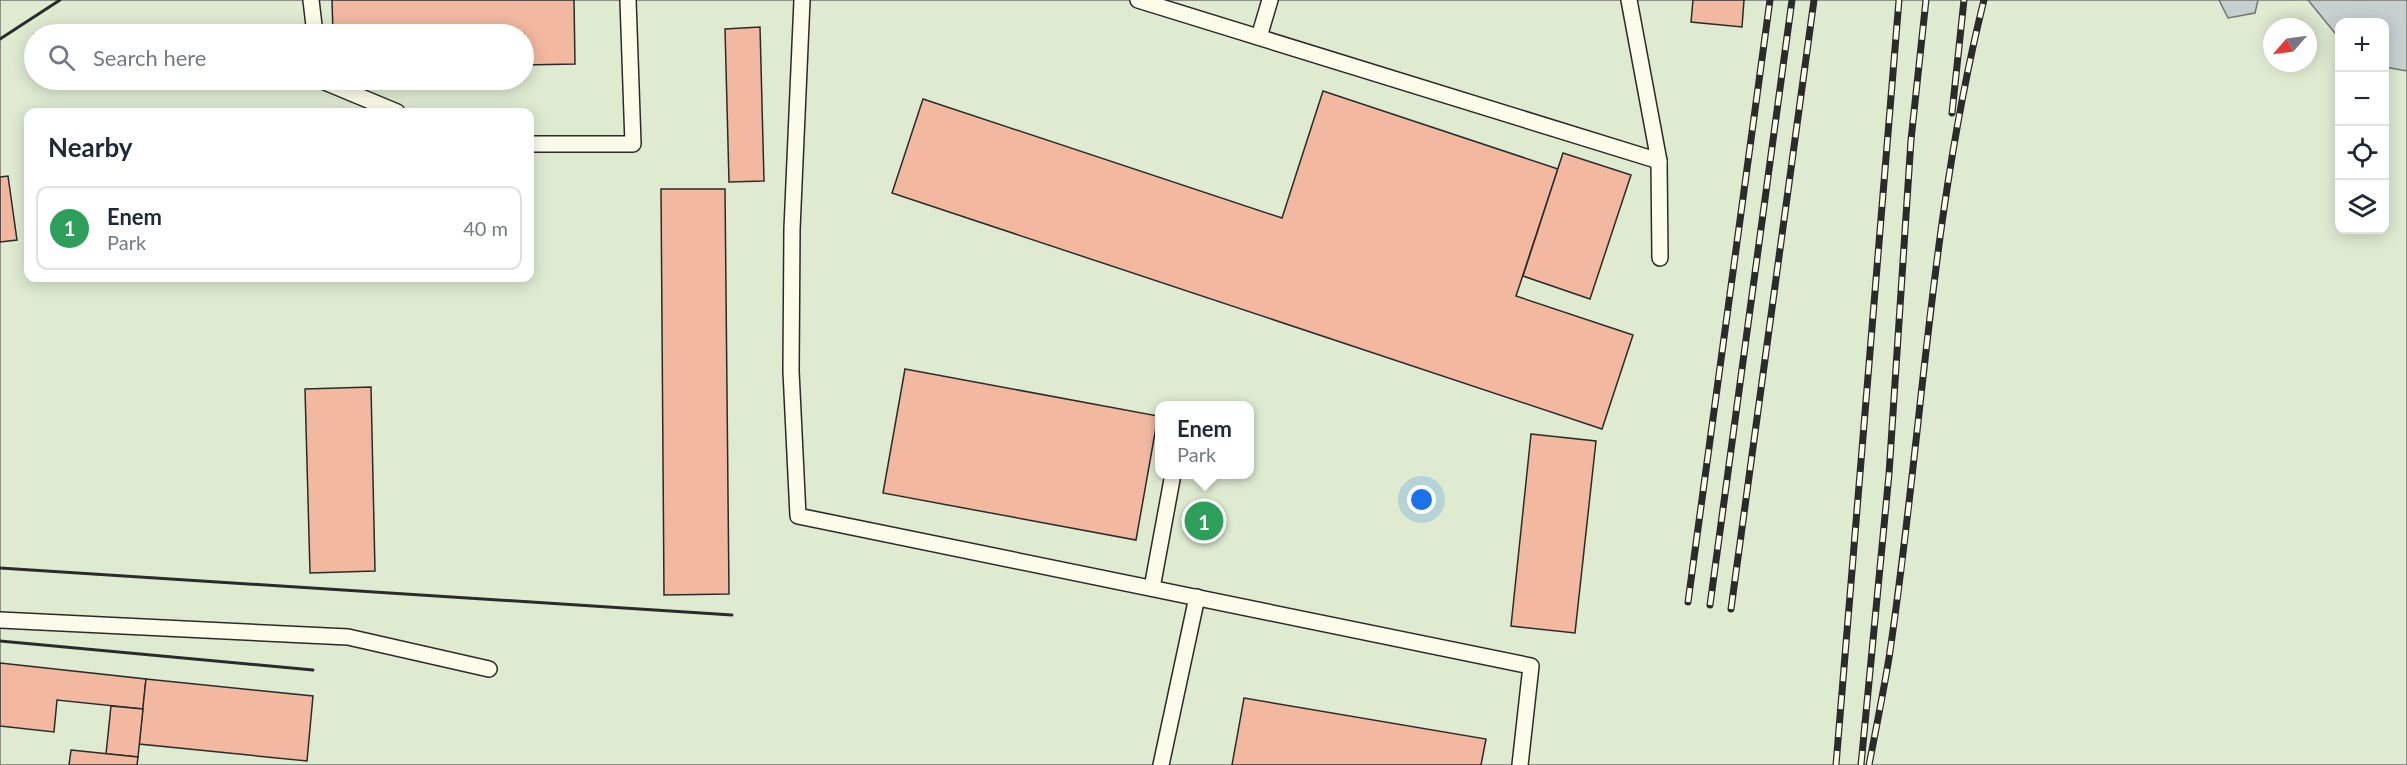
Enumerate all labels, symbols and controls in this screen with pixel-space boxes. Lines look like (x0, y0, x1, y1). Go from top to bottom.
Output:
north arrow (2263, 18, 2317, 72)
map controls (2335, 18, 2389, 234)
button: + (2335, 18, 2389, 72)
search box (24, 24, 534, 90)
icon: search (45, 41, 78, 74)
text: Search here (93, 44, 206, 71)
button: − (2335, 72, 2389, 126)
button: locate (2335, 126, 2389, 180)
text: Nearby (48, 131, 133, 163)
button: layers (2335, 180, 2389, 234)
text: Enem (107, 203, 162, 230)
text: 1 (64, 216, 75, 240)
text: 40 m (463, 216, 508, 240)
text: Park (107, 230, 146, 254)
popup (1155, 401, 1254, 479)
text: Enem (1177, 415, 1232, 442)
text: Park (1177, 442, 1216, 466)
your location (1407, 485, 1436, 514)
pin: 1 (1184, 498, 1224, 544)

